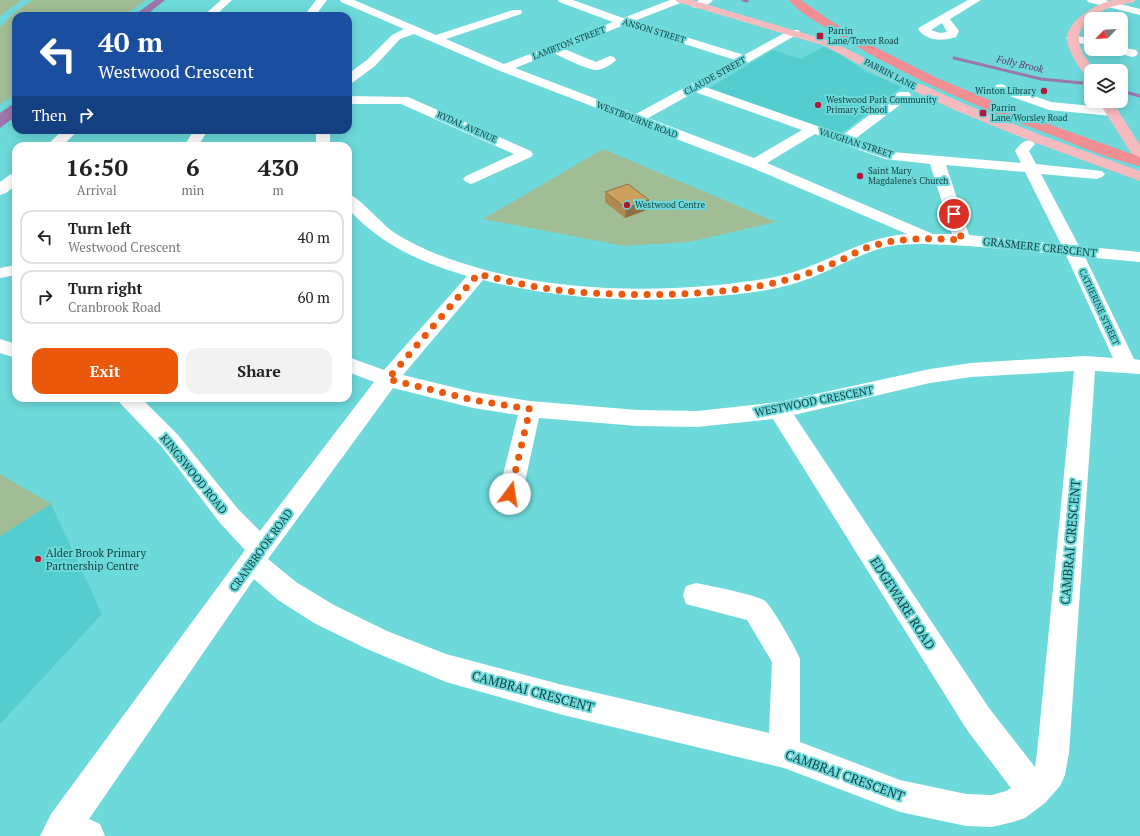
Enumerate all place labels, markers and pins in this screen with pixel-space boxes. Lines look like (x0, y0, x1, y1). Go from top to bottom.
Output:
place label: Parrin Lane/Trevor Road (828, 25, 899, 47)
marker: Parrin Lane/Trevor Road (815, 31, 825, 41)
place label: Winton Library (975, 85, 1036, 97)
marker: Winton Library (1039, 86, 1049, 96)
place label: Westwood Park Community Primary School (826, 94, 937, 116)
marker: Westwood Park Community Primary School (813, 100, 823, 110)
place label: Parrin Lane/Worsley Road (991, 102, 1068, 124)
marker: Parrin Lane/Worsley Road (978, 108, 988, 118)
place label: Saint Mary Magdalene's Church (868, 165, 949, 187)
marker: Saint Mary Magdalene's Church (855, 171, 865, 181)
pin (937, 197, 971, 231)
place label: Westwood Centre (635, 199, 705, 211)
marker: Westwood Centre (622, 200, 632, 210)
place label: Alder Brook Primary Partnership Centre (46, 546, 146, 573)
marker: Alder Brook Primary Partnership Centre (33, 554, 43, 564)

